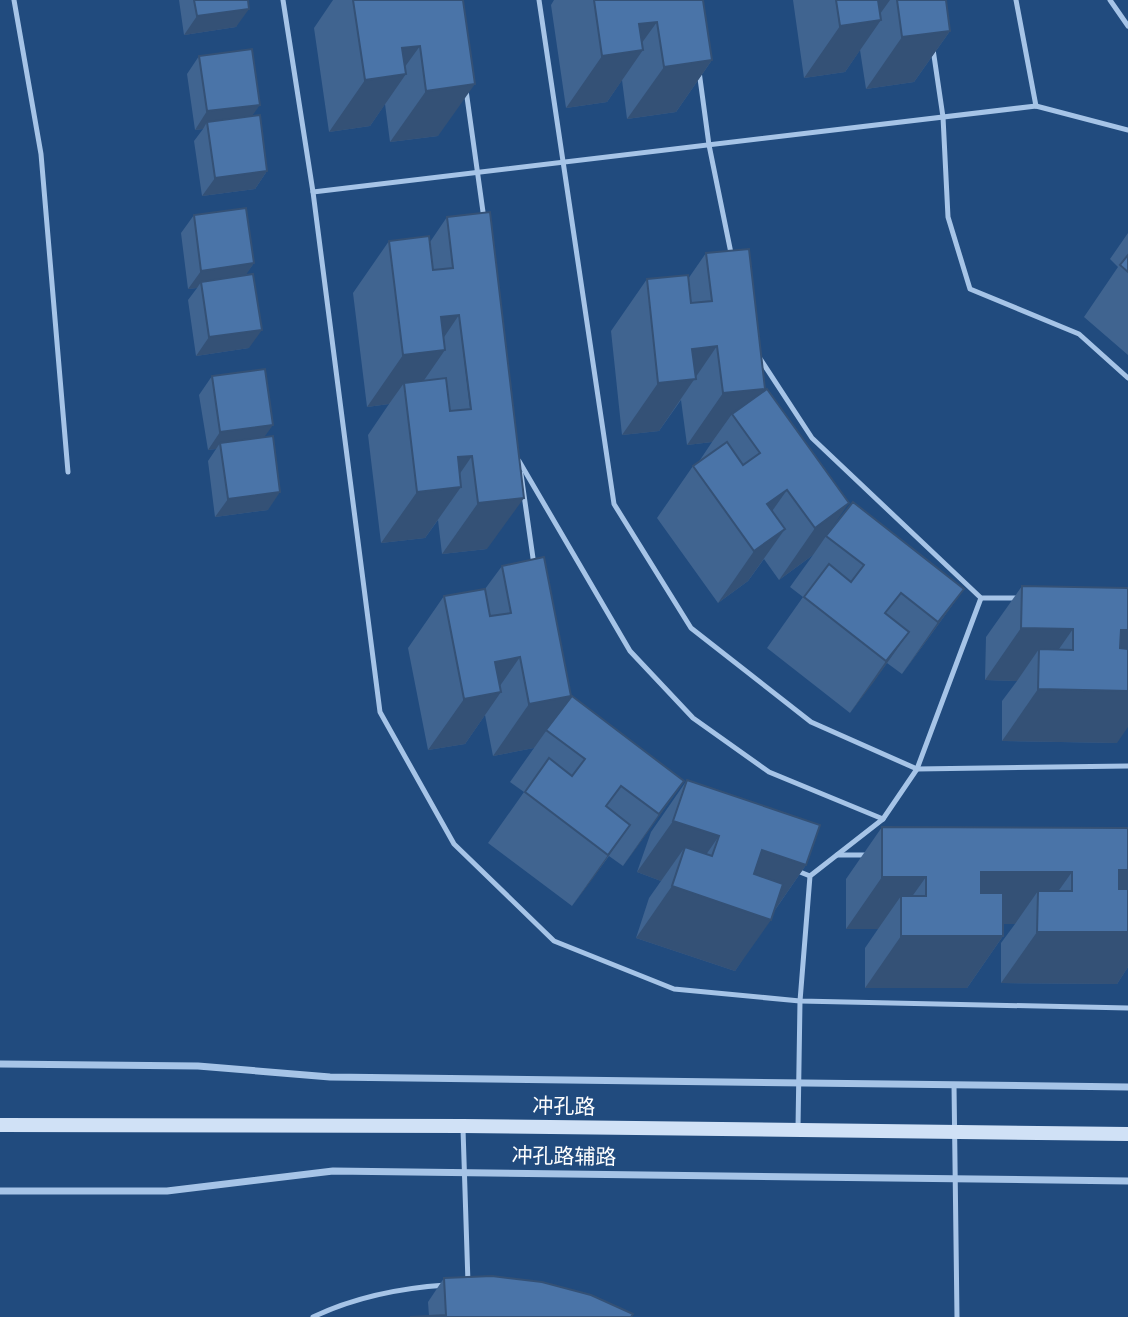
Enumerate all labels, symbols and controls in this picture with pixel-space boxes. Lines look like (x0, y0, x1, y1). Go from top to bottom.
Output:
street label: 冲孔路 (532, 1093, 596, 1119)
street label: 冲孔路辅路 (511, 1143, 617, 1169)

